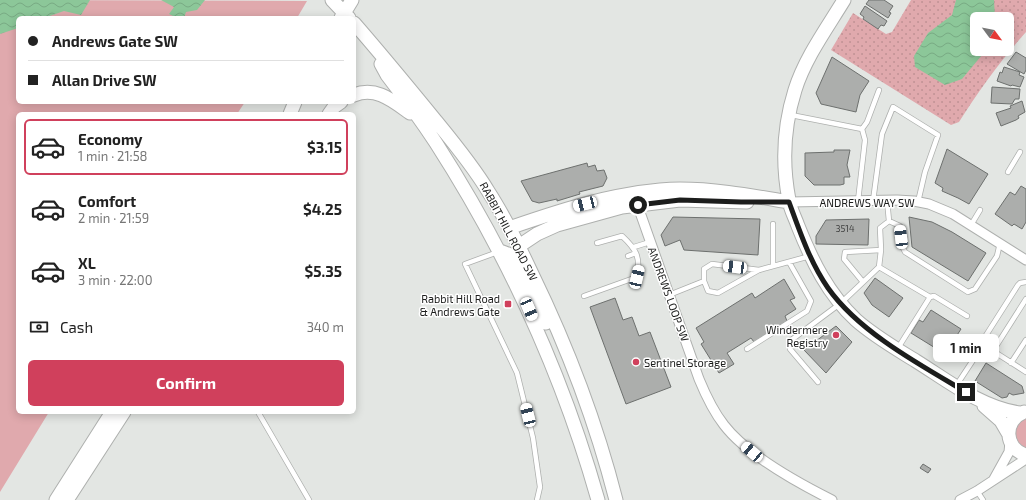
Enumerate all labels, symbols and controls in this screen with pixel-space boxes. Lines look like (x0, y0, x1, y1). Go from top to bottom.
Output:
north arrow (970, 12, 1014, 56)
map controls (970, 12, 1014, 56)
text: Andrews Gate SW (52, 32, 178, 50)
text: Allan Drive SW (52, 71, 157, 89)
icon: car (30, 129, 66, 165)
text: Economy (78, 130, 143, 148)
text: $3.15 (307, 138, 342, 156)
text: 1 min · 21:58 (78, 148, 148, 164)
street label: RABBIT HILL ROAD SW (477, 179, 541, 283)
icon: car (30, 191, 66, 227)
text: Comfort (78, 192, 136, 210)
car (572, 195, 598, 213)
route start (629, 196, 647, 214)
street label: ANDREWS WAY SW (819, 196, 915, 209)
text: $4.25 (303, 200, 342, 218)
text: 2 min · 21:59 (78, 210, 149, 226)
house number: 3514 (836, 223, 855, 234)
car (894, 224, 908, 250)
street label: ANDREWS LOOP SW (646, 245, 692, 343)
icon: car (30, 253, 66, 289)
text: XL (78, 254, 96, 272)
car (722, 260, 748, 274)
text: $5.35 (305, 262, 342, 280)
car (628, 264, 646, 290)
text: 3 min · 22:00 (78, 272, 153, 288)
place label: Rabbit Hill Road & Andrews Gate (419, 292, 500, 318)
car (519, 296, 539, 322)
marker: Rabbit Hill Road & Andrews Gate (503, 299, 513, 309)
icon: cash (28, 316, 50, 338)
text: Cash (60, 318, 93, 336)
text: 340 m (307, 319, 344, 335)
place label: Windermere Registry (766, 323, 828, 349)
marker: Windermere Registry (831, 330, 841, 340)
callout: 1 min (933, 334, 999, 362)
text: 1 min (950, 340, 982, 356)
place label: Sentinel Storage (644, 356, 726, 369)
marker: Sentinel Storage (631, 357, 641, 367)
button: Confirm (28, 360, 344, 406)
route end (957, 383, 975, 401)
car (519, 402, 537, 428)
car (739, 440, 765, 464)

